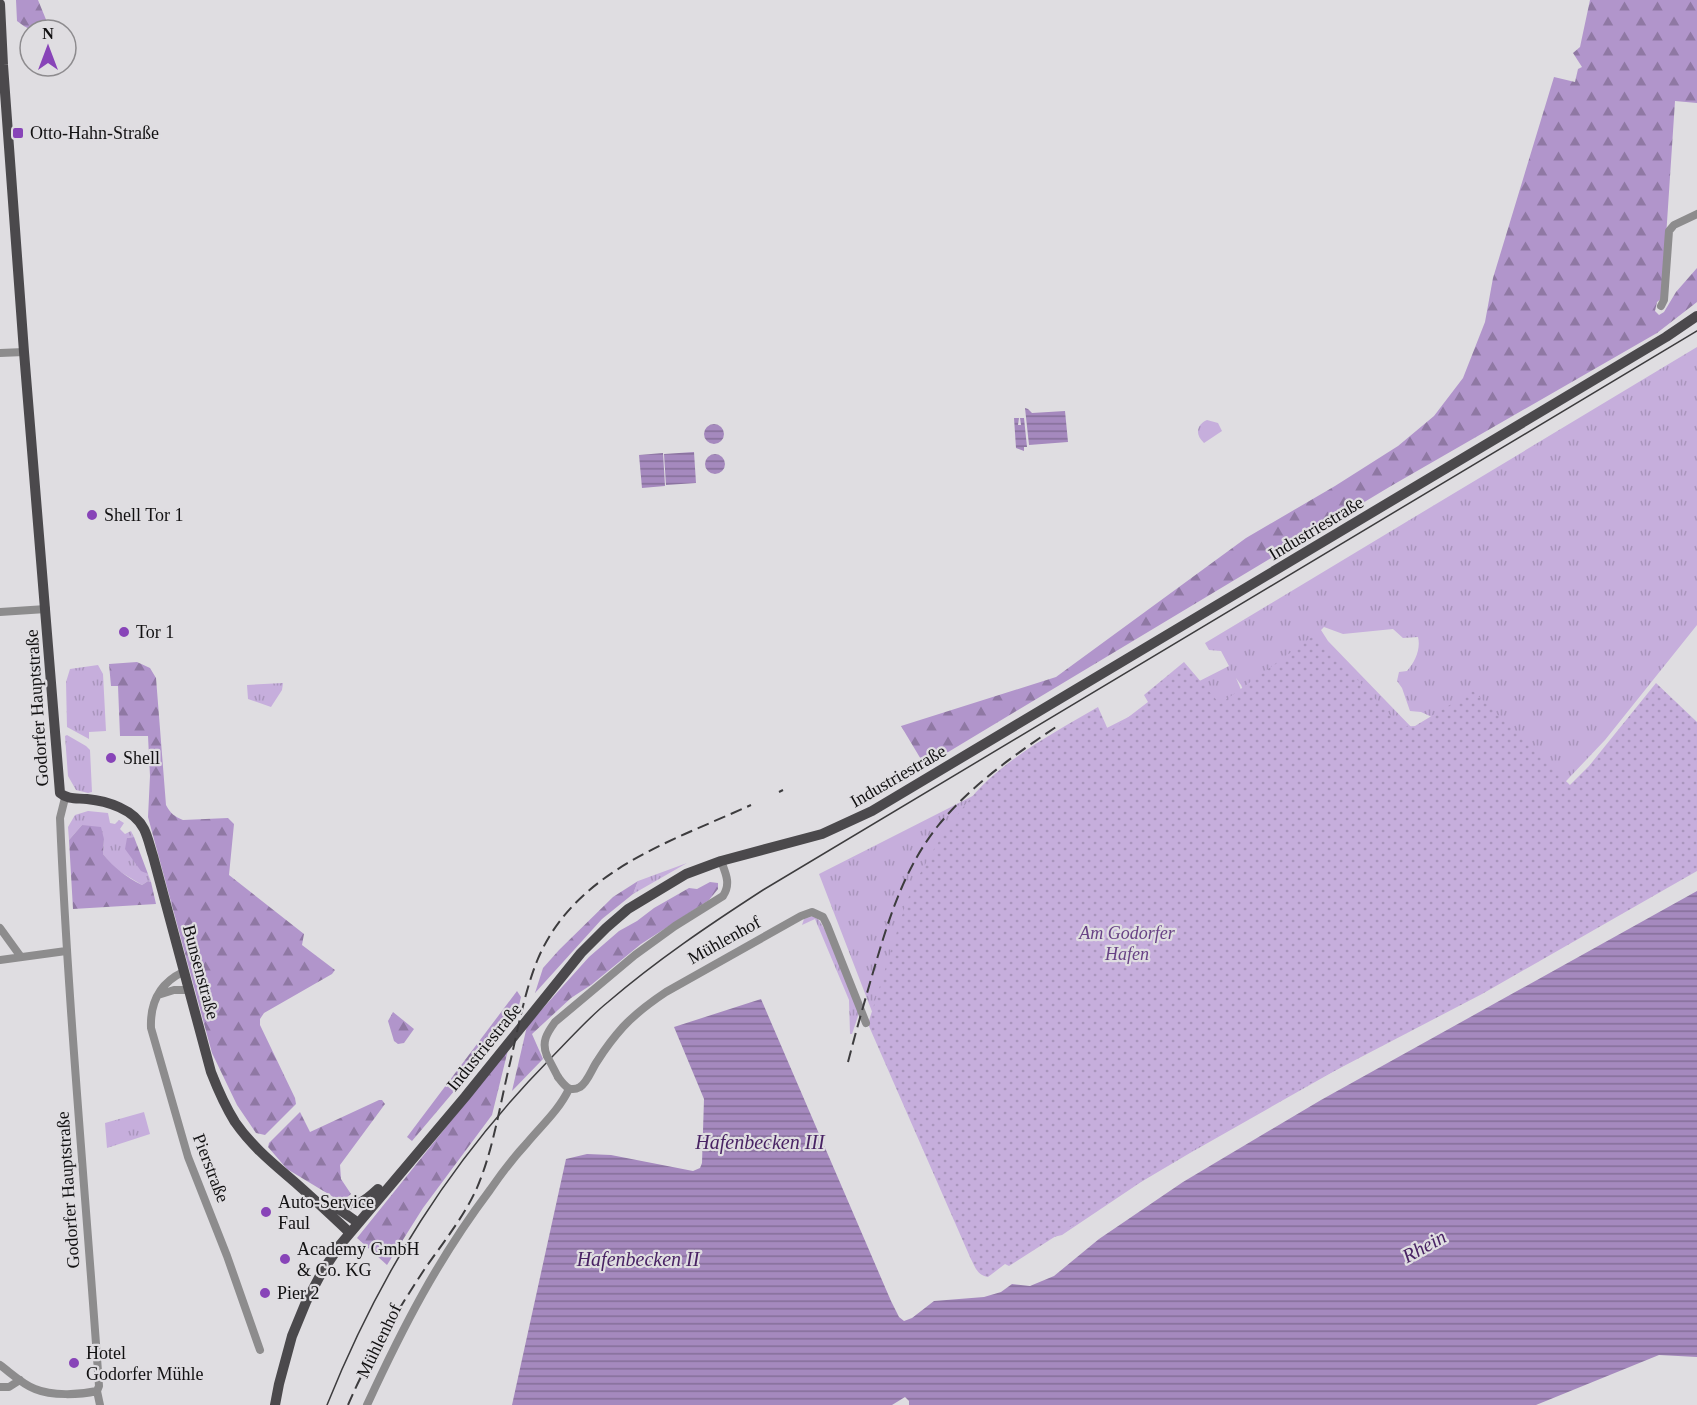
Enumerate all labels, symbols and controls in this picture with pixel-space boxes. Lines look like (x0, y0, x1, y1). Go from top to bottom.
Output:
north arrow (18, 18, 78, 78)
text: N (42, 25, 54, 42)
place label: Otto-Hahn-Straße (30, 123, 159, 143)
marker: Otto-Hahn-Straße (11, 126, 25, 140)
street label: Industriestraße (1265, 492, 1367, 564)
place label: Shell Tor 1 (104, 505, 183, 525)
marker: Shell Tor 1 (85, 508, 99, 522)
place label: Tor 1 (136, 622, 174, 642)
marker: Tor 1 (117, 625, 131, 639)
street label: Godorfer Hauptstraße (22, 629, 52, 787)
street label: Industriestraße (847, 741, 949, 811)
place label: Shell (123, 748, 160, 768)
marker: Shell (104, 751, 118, 765)
street label: Mühlenhof (684, 912, 764, 968)
street label: Bunsenstraße (179, 923, 223, 1021)
park label: Am Godorfer Hafen (1078, 923, 1176, 964)
street label: Industriestraße (443, 999, 525, 1095)
street label: Godorfer Hauptstraße (53, 1111, 83, 1269)
street label: Pierstraße (189, 1131, 233, 1205)
water label: Hafenbecken III (694, 1131, 826, 1154)
place label: Auto-Service Faul (278, 1192, 374, 1233)
marker: Auto-Service Faul (259, 1205, 273, 1219)
water label: Rhein (1397, 1225, 1450, 1267)
place label: Academy GmbH & Co. KG (297, 1239, 419, 1280)
water label: Hafenbecken II (576, 1248, 701, 1271)
marker: Academy GmbH & Co. KG (278, 1252, 292, 1266)
place label: Pier 2 (277, 1283, 320, 1303)
marker: Pier 2 (258, 1286, 272, 1300)
street label: Mühlenhof (352, 1301, 406, 1381)
place label: Hotel Godorfer Mühle (86, 1343, 203, 1384)
marker: Hotel Godorfer Mühle (67, 1356, 81, 1370)

